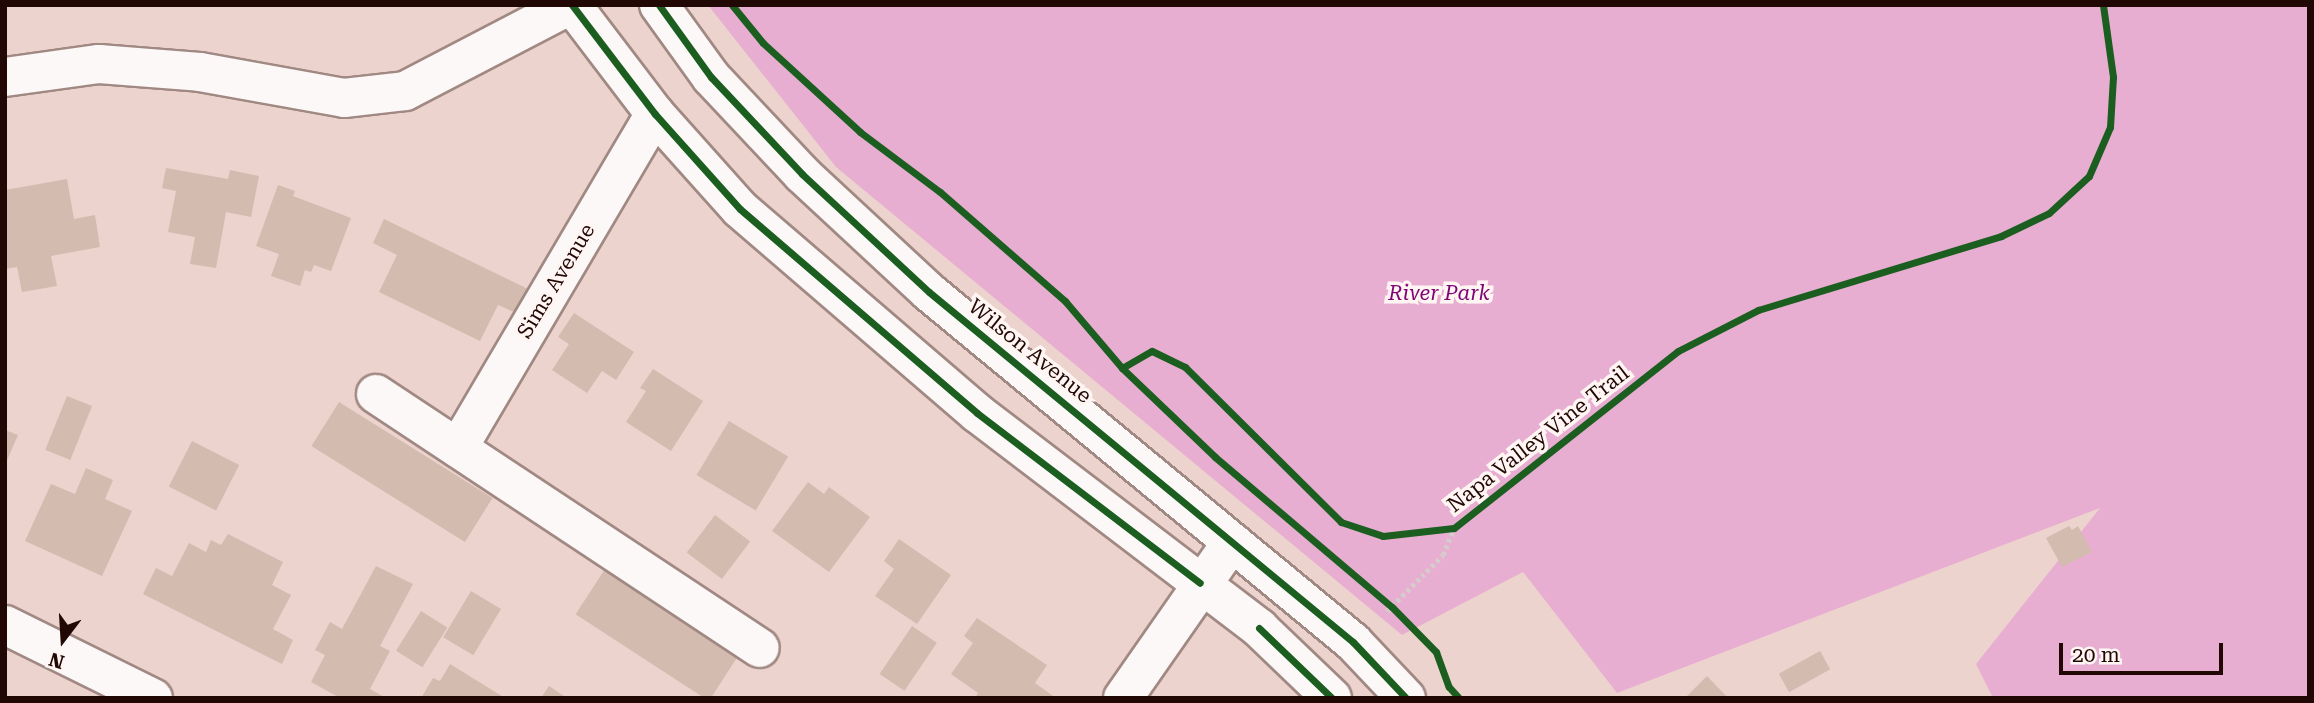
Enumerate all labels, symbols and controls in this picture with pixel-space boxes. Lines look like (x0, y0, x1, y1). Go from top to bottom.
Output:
street label: Sims Avenue (512, 219, 600, 343)
park label: River Park (1388, 280, 1490, 306)
street label: Wilson Avenue (963, 294, 1097, 408)
street label: Napa Valley Vine Trail (1442, 360, 1634, 518)
north arrow (28, 605, 98, 675)
scale bar (2062, 630, 2226, 674)
text: 20 m (2072, 643, 2120, 667)
text: N (46, 647, 67, 674)

